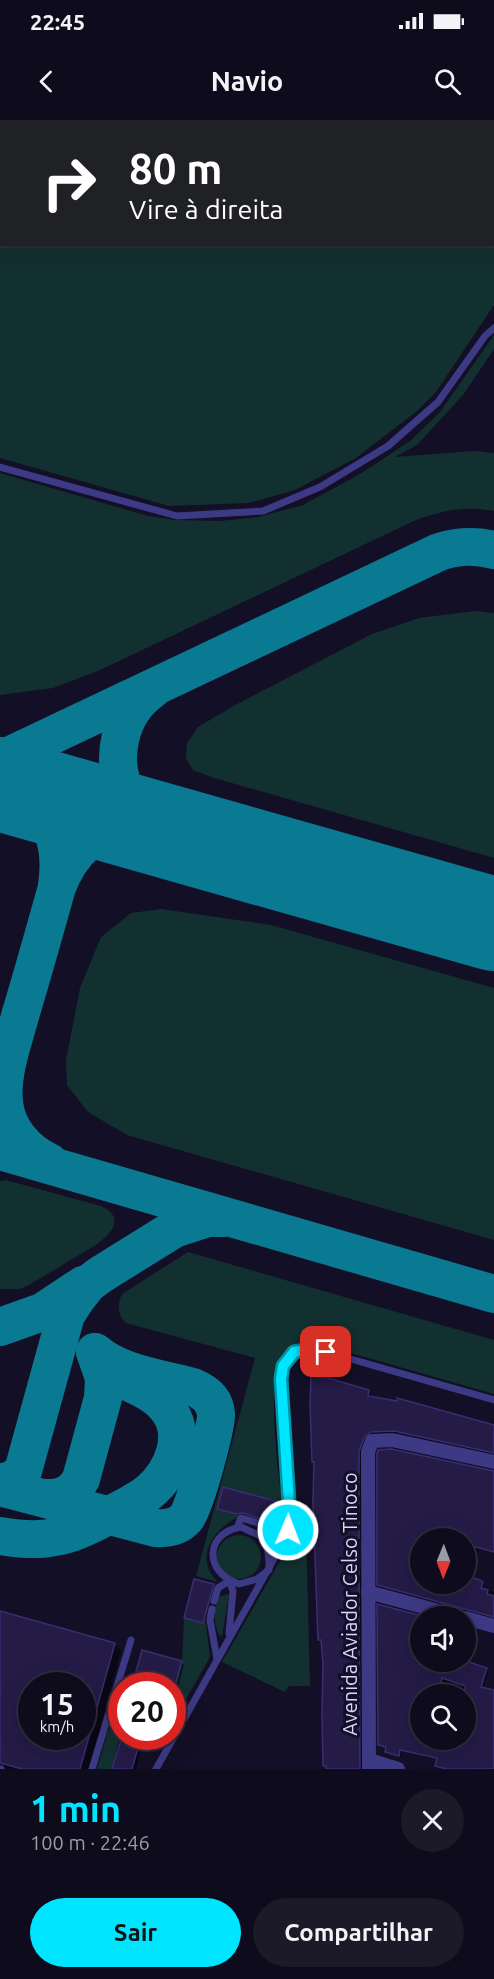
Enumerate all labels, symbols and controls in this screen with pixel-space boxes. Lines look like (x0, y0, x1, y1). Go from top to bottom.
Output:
text: 22:45 (30, 9, 85, 34)
icon: back (30, 65, 63, 98)
icon: search (431, 65, 464, 98)
text: Navio (211, 66, 283, 96)
icon: right (30, 144, 108, 222)
text: 80 m (129, 145, 223, 192)
text: Vire à direita (129, 194, 283, 224)
pin (300, 1326, 351, 1377)
icon: arrive (309, 1335, 342, 1368)
street label: Avenida Aviador Celso Tinoco (338, 1472, 361, 1736)
position arrow (256, 1498, 320, 1562)
north arrow (410, 1528, 476, 1594)
map controls (410, 1528, 476, 1750)
button: sound (410, 1606, 476, 1672)
speed limit sign: 20 (108, 1672, 186, 1750)
button: search (410, 1684, 476, 1750)
text: 15 (40, 1687, 74, 1721)
text: km/h (40, 1718, 74, 1735)
text: 1 min (30, 1788, 121, 1829)
button: close (401, 1789, 464, 1852)
text: 100 m · 22:46 (30, 1831, 150, 1854)
button: Sair (30, 1898, 241, 1967)
button: Compartilhar (253, 1898, 464, 1967)

